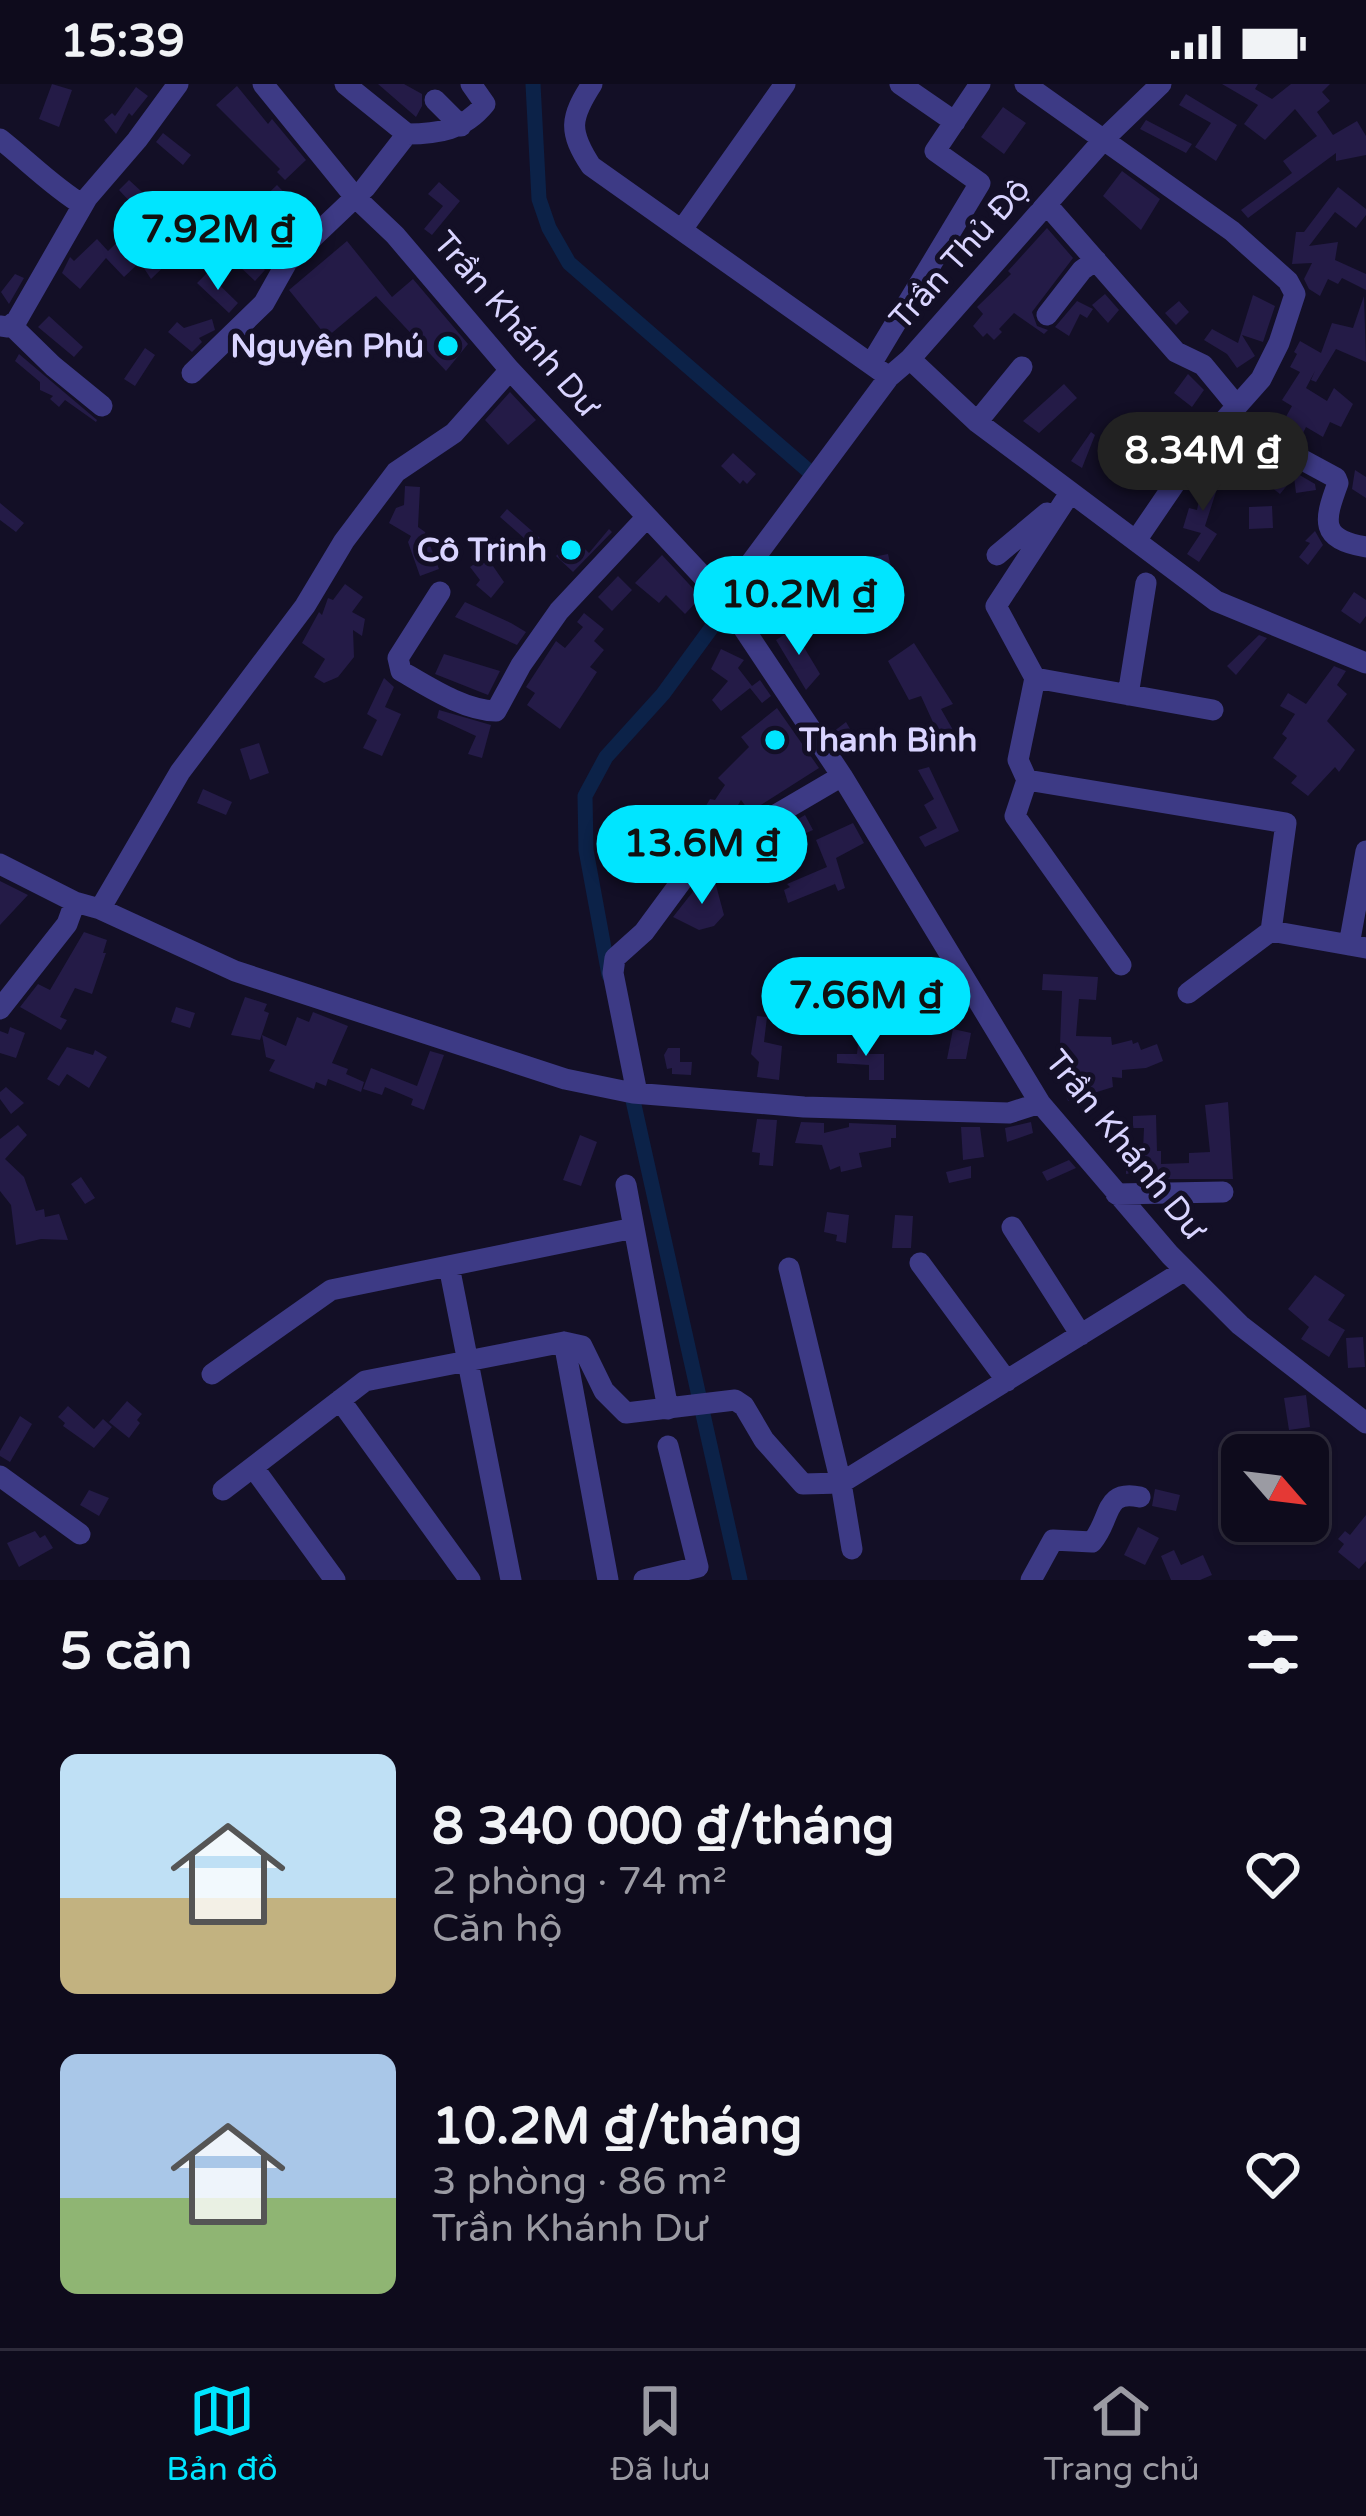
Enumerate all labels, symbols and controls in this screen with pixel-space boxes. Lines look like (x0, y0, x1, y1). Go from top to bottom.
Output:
text: 15:39 (60, 15, 185, 69)
street label: Trần Thủ Độ (882, 170, 1038, 338)
pin: 7.92M ₫ (107, 191, 329, 293)
text: 7.92M ₫ (140, 206, 296, 253)
street label: Trần Khánh Dư (425, 223, 609, 426)
place label: Nguyên Phú (230, 327, 424, 366)
marker: Nguyên Phú (435, 333, 461, 359)
pin: 8.34M ₫ (1092, 412, 1314, 514)
text: 8.34M ₫ (1124, 427, 1282, 474)
place label: Cô Trinh (417, 531, 547, 570)
marker: Cô Trinh (558, 537, 584, 563)
pin: 10.2M ₫ (688, 556, 910, 658)
text: 10.2M ₫ (720, 571, 878, 618)
place label: Thanh Bình (798, 721, 977, 760)
marker: Thanh Bình (762, 727, 788, 753)
pin: 13.6M ₫ (591, 805, 813, 907)
text: 13.6M ₫ (623, 820, 781, 867)
pin: 7.66M ₫ (755, 957, 977, 1059)
text: 7.66M ₫ (788, 972, 944, 1019)
street label: Trần Khánh Dư (1037, 1042, 1215, 1250)
north arrow (1221, 1434, 1329, 1542)
map controls (1221, 1434, 1329, 1542)
icon: filters (1240, 1619, 1306, 1685)
text: 5 căn (60, 1621, 192, 1683)
text: 8 340 000 ₫/tháng (432, 1796, 895, 1858)
icon: home (156, 1802, 300, 1946)
icon: heart (1240, 1841, 1306, 1907)
text: 2 phòng · 74 m² (432, 1858, 727, 1905)
text: Căn hộ (432, 1905, 562, 1952)
text: 10.2M ₫/tháng (432, 2096, 802, 2158)
icon: home (156, 2102, 300, 2246)
icon: heart (1240, 2141, 1306, 2207)
text: 3 phòng · 86 m² (432, 2158, 727, 2205)
text: Trần Khánh Dư (432, 2205, 707, 2252)
tab: Bản đồ (166, 2378, 277, 2489)
tab: Đã lưu (610, 2378, 711, 2489)
tab: Trang chủ (1043, 2378, 1200, 2489)

